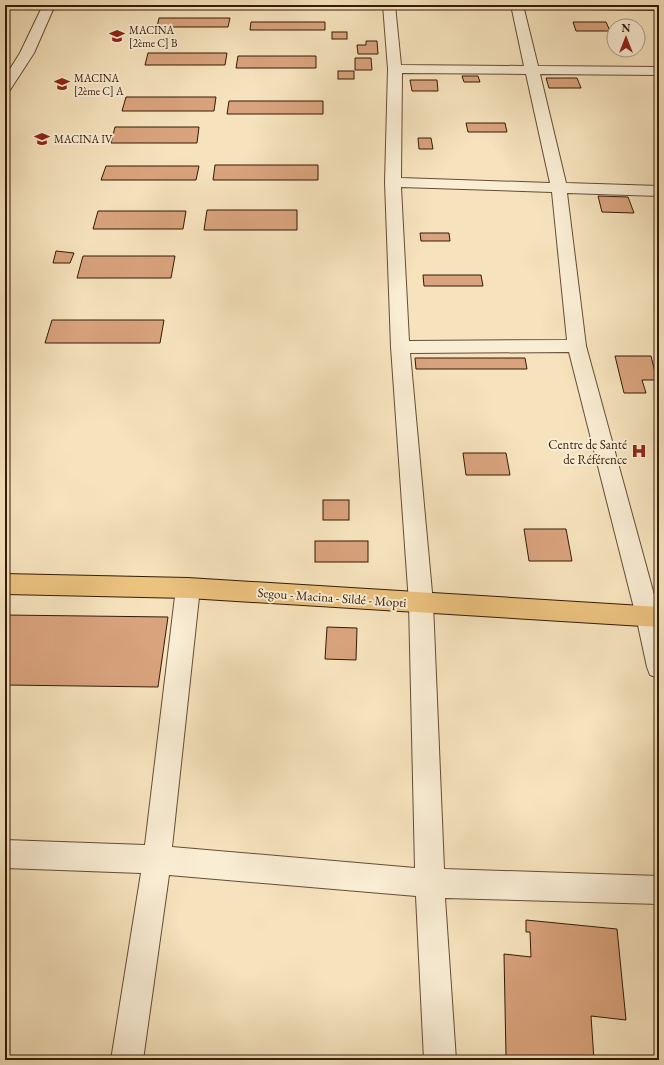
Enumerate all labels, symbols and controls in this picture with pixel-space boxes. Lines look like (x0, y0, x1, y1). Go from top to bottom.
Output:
north arrow (606, 18, 646, 58)
text: N (622, 21, 631, 35)
place label: MACINA [2ème C] B (129, 23, 178, 50)
school or university icon: MACINA [2ème C] B (108, 27, 126, 45)
place label: MACINA [2ème C] A (74, 71, 124, 98)
school or university icon: MACINA [2ème C] A (53, 75, 71, 93)
school or university icon: MACINA IV (33, 130, 51, 148)
place label: MACINA IV (54, 132, 113, 146)
place label: Centre de Santé de Référence (548, 436, 627, 468)
hospital icon: Centre de Santé de Référence (630, 442, 648, 460)
street label: Segou - Macina - Sildé - Mopti (257, 584, 407, 611)

